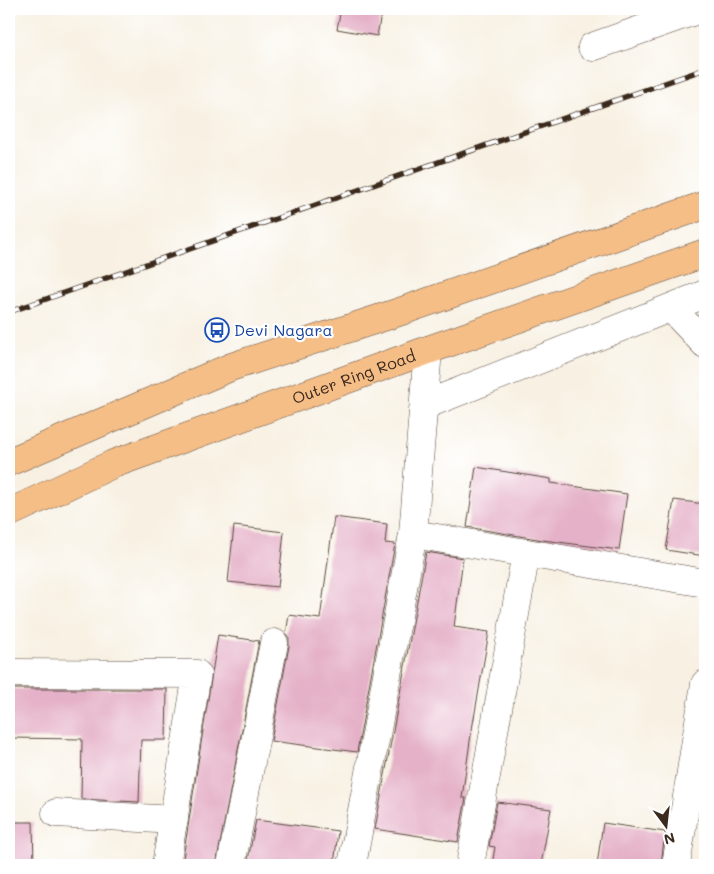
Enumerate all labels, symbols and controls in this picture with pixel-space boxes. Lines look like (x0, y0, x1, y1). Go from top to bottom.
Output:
bus stop icon: Devi Nagara (204, 317, 230, 343)
place label: Devi Nagara (234, 319, 332, 340)
street label: Outer Ring Road (289, 344, 418, 408)
north arrow (642, 802, 692, 852)
text: N (662, 828, 677, 850)

